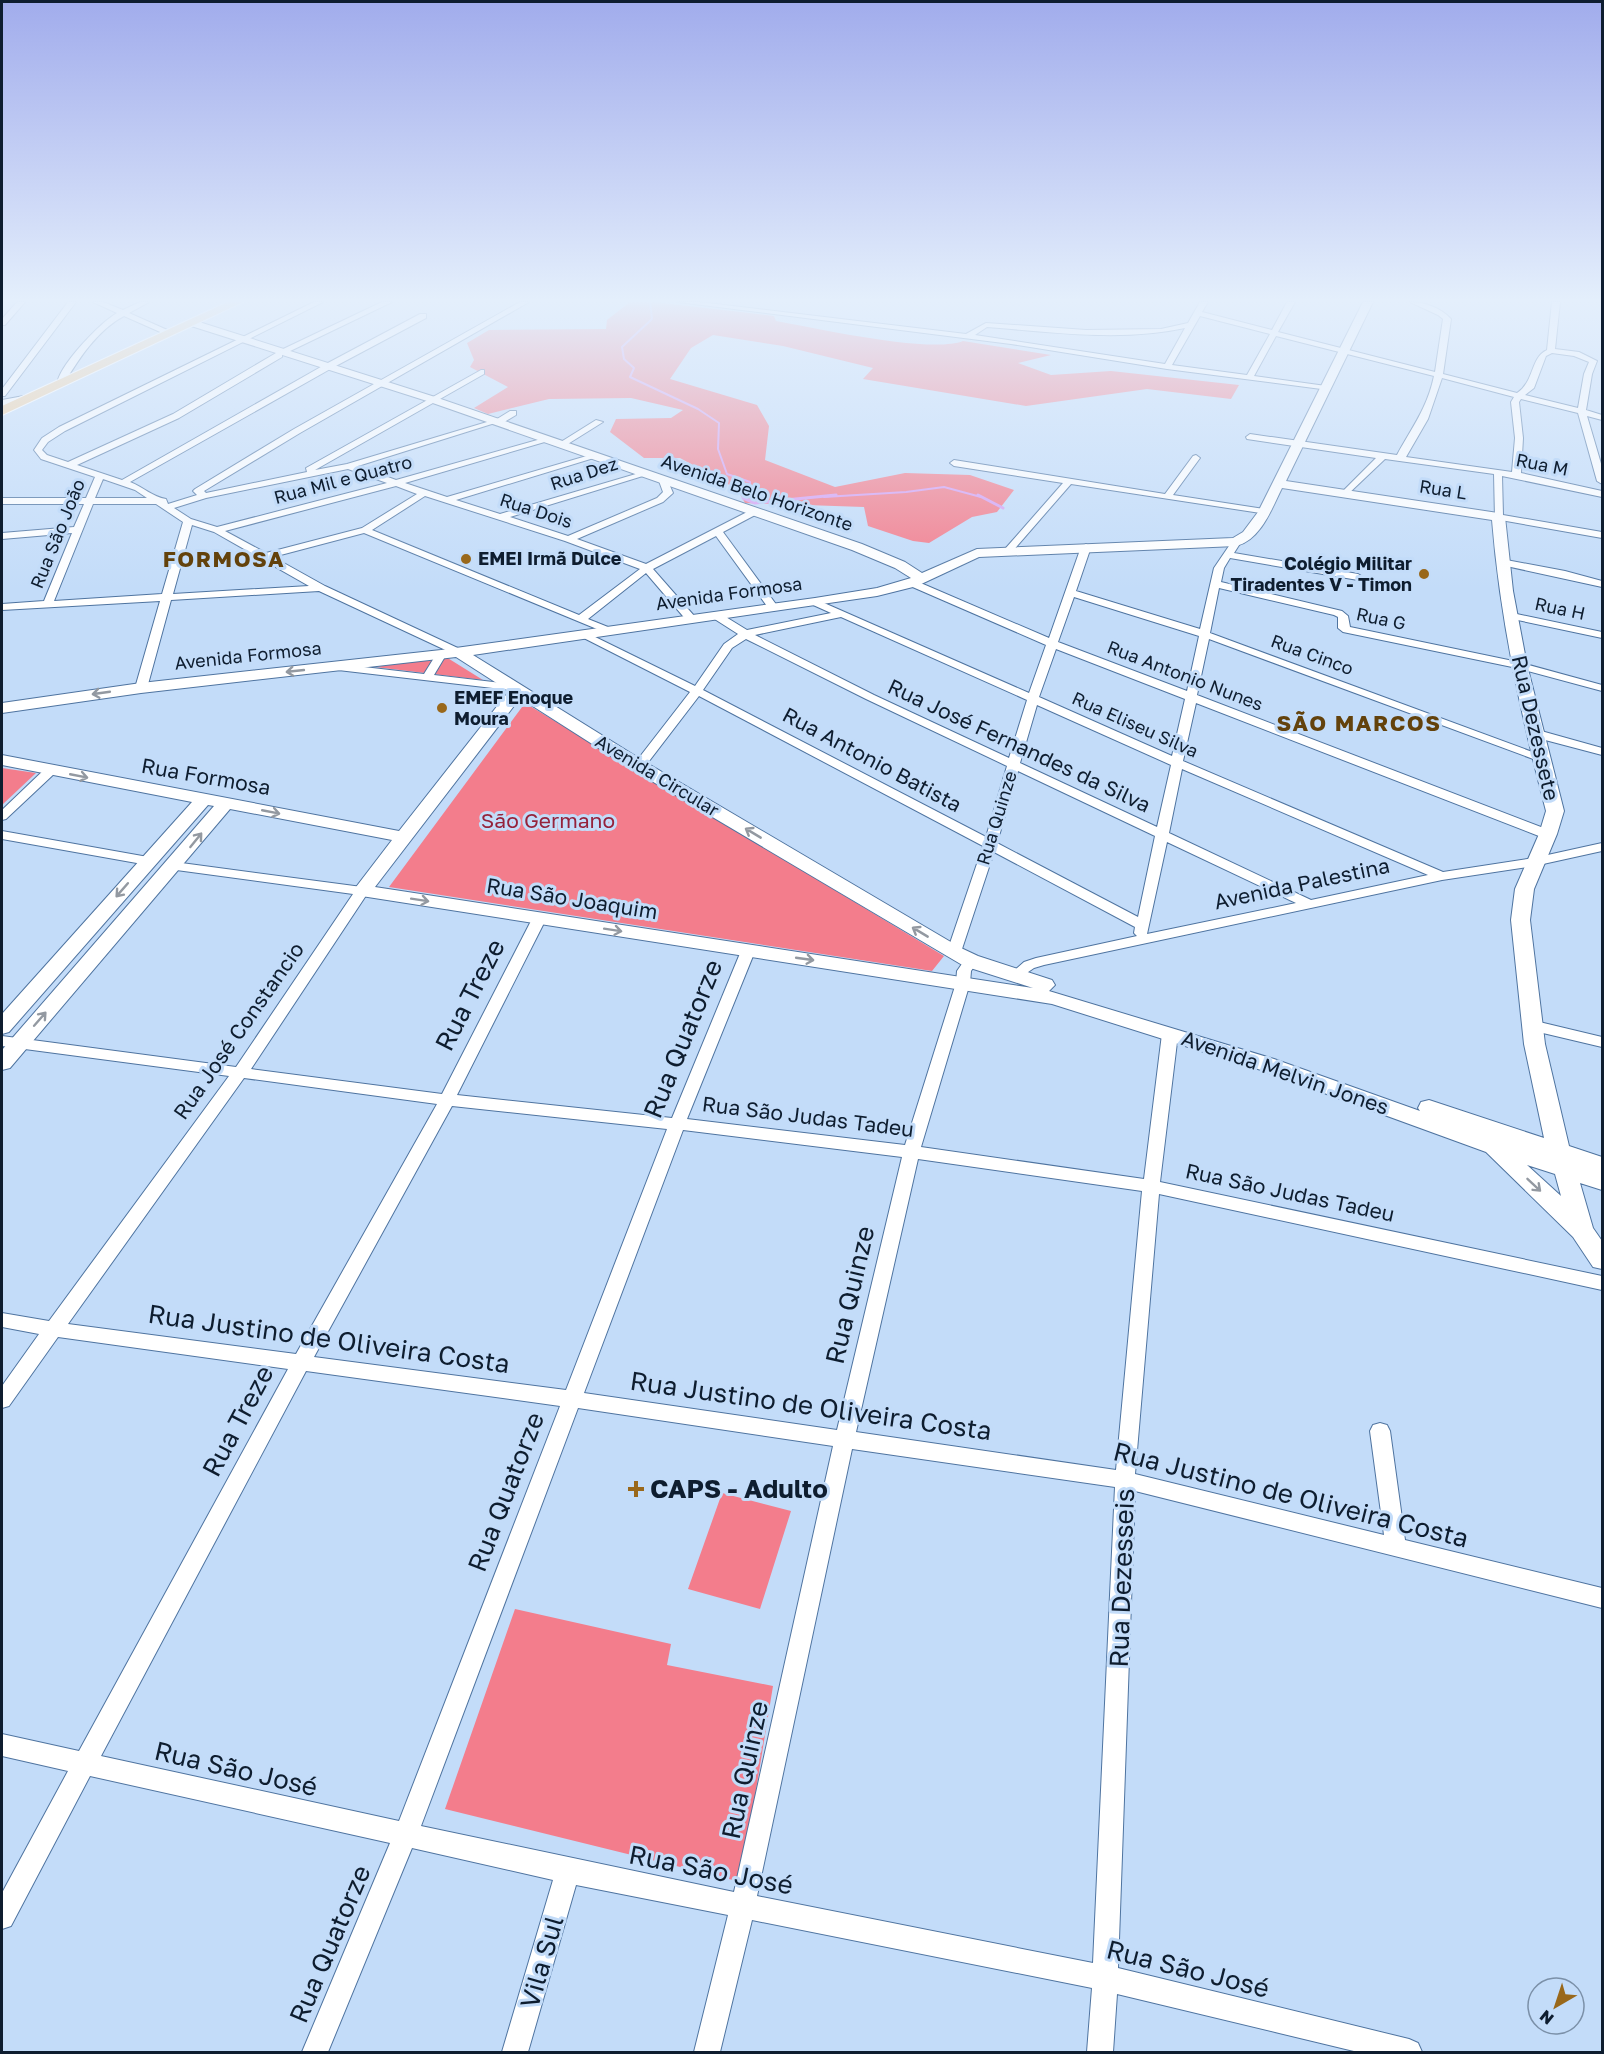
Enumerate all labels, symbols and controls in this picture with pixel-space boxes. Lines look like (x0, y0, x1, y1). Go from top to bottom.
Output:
street label: Rua M (1514, 448, 1570, 480)
street label: Avenida Belo Horizonte (659, 449, 856, 535)
street label: Rua Mil e Quatro (271, 450, 414, 508)
street label: Rua Dez (547, 452, 620, 494)
street label: Rua L (1418, 474, 1468, 504)
street label: Rua São João (25, 476, 89, 592)
street label: Rua Dois (497, 488, 575, 532)
district label: FORMOSA (163, 545, 285, 572)
place label: EMEI Irmã Dulce (478, 547, 622, 569)
marker: EMEI Irmã Dulce (459, 552, 473, 566)
place label: Colégio Militar Tiradentes V - Timon (1231, 552, 1412, 595)
marker: Colégio Militar Tiradentes V - Timon (1417, 567, 1431, 581)
street label: Avenida Formosa (654, 572, 803, 614)
street label: Rua H (1533, 592, 1587, 624)
street label: Rua G (1354, 602, 1408, 634)
street label: Rua Cinco (1268, 629, 1357, 679)
street label: Rua Antonio Nunes (1104, 635, 1266, 715)
street label: Avenida Formosa (173, 636, 322, 674)
street label: Rua Dezessete (1507, 653, 1565, 803)
one-way arrow (286, 666, 306, 677)
street label: Rua José Fernandes da Silva (884, 673, 1155, 817)
place label: EMEF Enoque Moura (454, 686, 573, 729)
street label: Rua Eliseu Silva (1069, 686, 1202, 762)
one-way arrow (92, 688, 112, 699)
marker: EMEF Enoque Moura (435, 701, 449, 715)
street label: Rua Antonio Batista (779, 701, 966, 817)
district label: SÃO MARCOS (1277, 709, 1441, 736)
street label: Avenida Circular (592, 730, 723, 821)
street label: Rua Formosa (139, 752, 273, 800)
street label: Rua Quinze (971, 768, 1021, 867)
one-way arrow (69, 771, 89, 782)
one-way arrow (261, 807, 280, 818)
park label: São Germano (481, 807, 615, 833)
one-way arrow (745, 827, 762, 839)
one-way arrow (189, 832, 202, 848)
street label: Avenida Palestina (1212, 852, 1392, 914)
street label: Rua São Joaquim (485, 872, 660, 924)
one-way arrow (116, 882, 130, 898)
one-way arrow (410, 894, 429, 905)
one-way arrow (602, 925, 622, 936)
one-way arrow (912, 926, 929, 938)
street label: Rua Treze (428, 934, 511, 1056)
street label: Rua José Constancio (167, 937, 309, 1124)
one-way arrow (795, 954, 815, 965)
street label: Rua Quatorze (637, 955, 728, 1123)
one-way arrow (33, 1012, 47, 1027)
street label: Avenida Melvin Jones (1178, 1024, 1392, 1120)
street label: Rua São Judas Tadeu (701, 1090, 915, 1142)
street label: Rua São Judas Tadeu (1183, 1157, 1397, 1227)
one-way arrow (1526, 1178, 1541, 1192)
street label: Rua Quinze (819, 1223, 880, 1367)
street label: Rua Justino de Oliveira Costa (146, 1298, 512, 1379)
street label: Rua Treze (195, 1360, 280, 1482)
street label: Rua Justino de Oliveira Costa (628, 1365, 994, 1446)
street label: Rua Quatorze (461, 1408, 550, 1576)
street label: Rua Justino de Oliveira Costa (1110, 1435, 1472, 1554)
place label: CAPS - Adulto (650, 1473, 828, 1504)
marker: CAPS - Adulto (627, 1480, 645, 1498)
street label: Rua Dezesseis (1103, 1488, 1140, 1668)
street label: Rua Quinze (715, 1698, 774, 1842)
street label: Rua São José (152, 1735, 321, 1802)
street label: Rua São José (626, 1838, 796, 1901)
street label: Rua Quatorze (282, 1860, 377, 2027)
street label: Vila Sul (514, 1912, 569, 2012)
street label: Rua São José (1104, 1933, 1273, 2004)
north arrow (1526, 1976, 1586, 2036)
text: N (1536, 2006, 1558, 2029)

